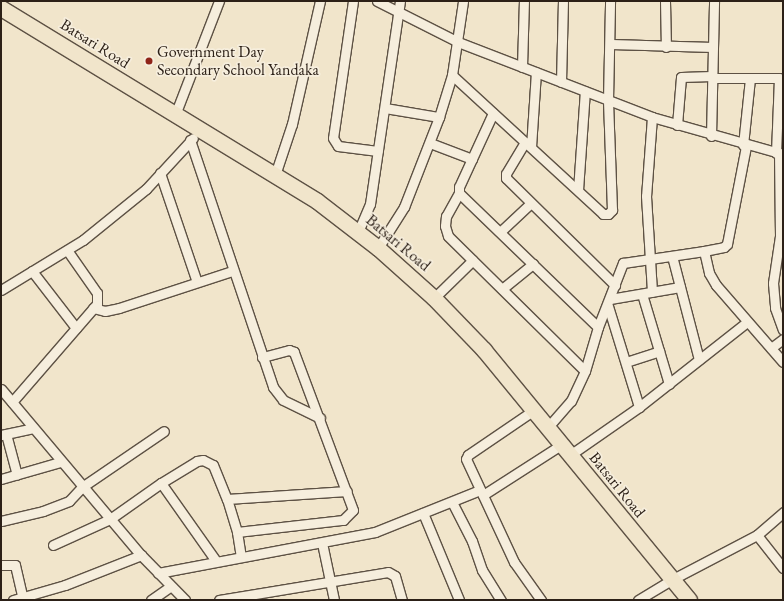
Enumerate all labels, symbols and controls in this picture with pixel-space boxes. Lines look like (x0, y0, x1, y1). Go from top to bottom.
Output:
street label: Batsari Road (57, 15, 133, 73)
place label: Government Day Secondary School Yandaka (157, 42, 319, 80)
marker: Government Day Secondary School Yandaka (144, 56, 154, 66)
street label: Batsari Road (362, 210, 434, 276)
street label: Batsari Road (585, 449, 649, 521)

